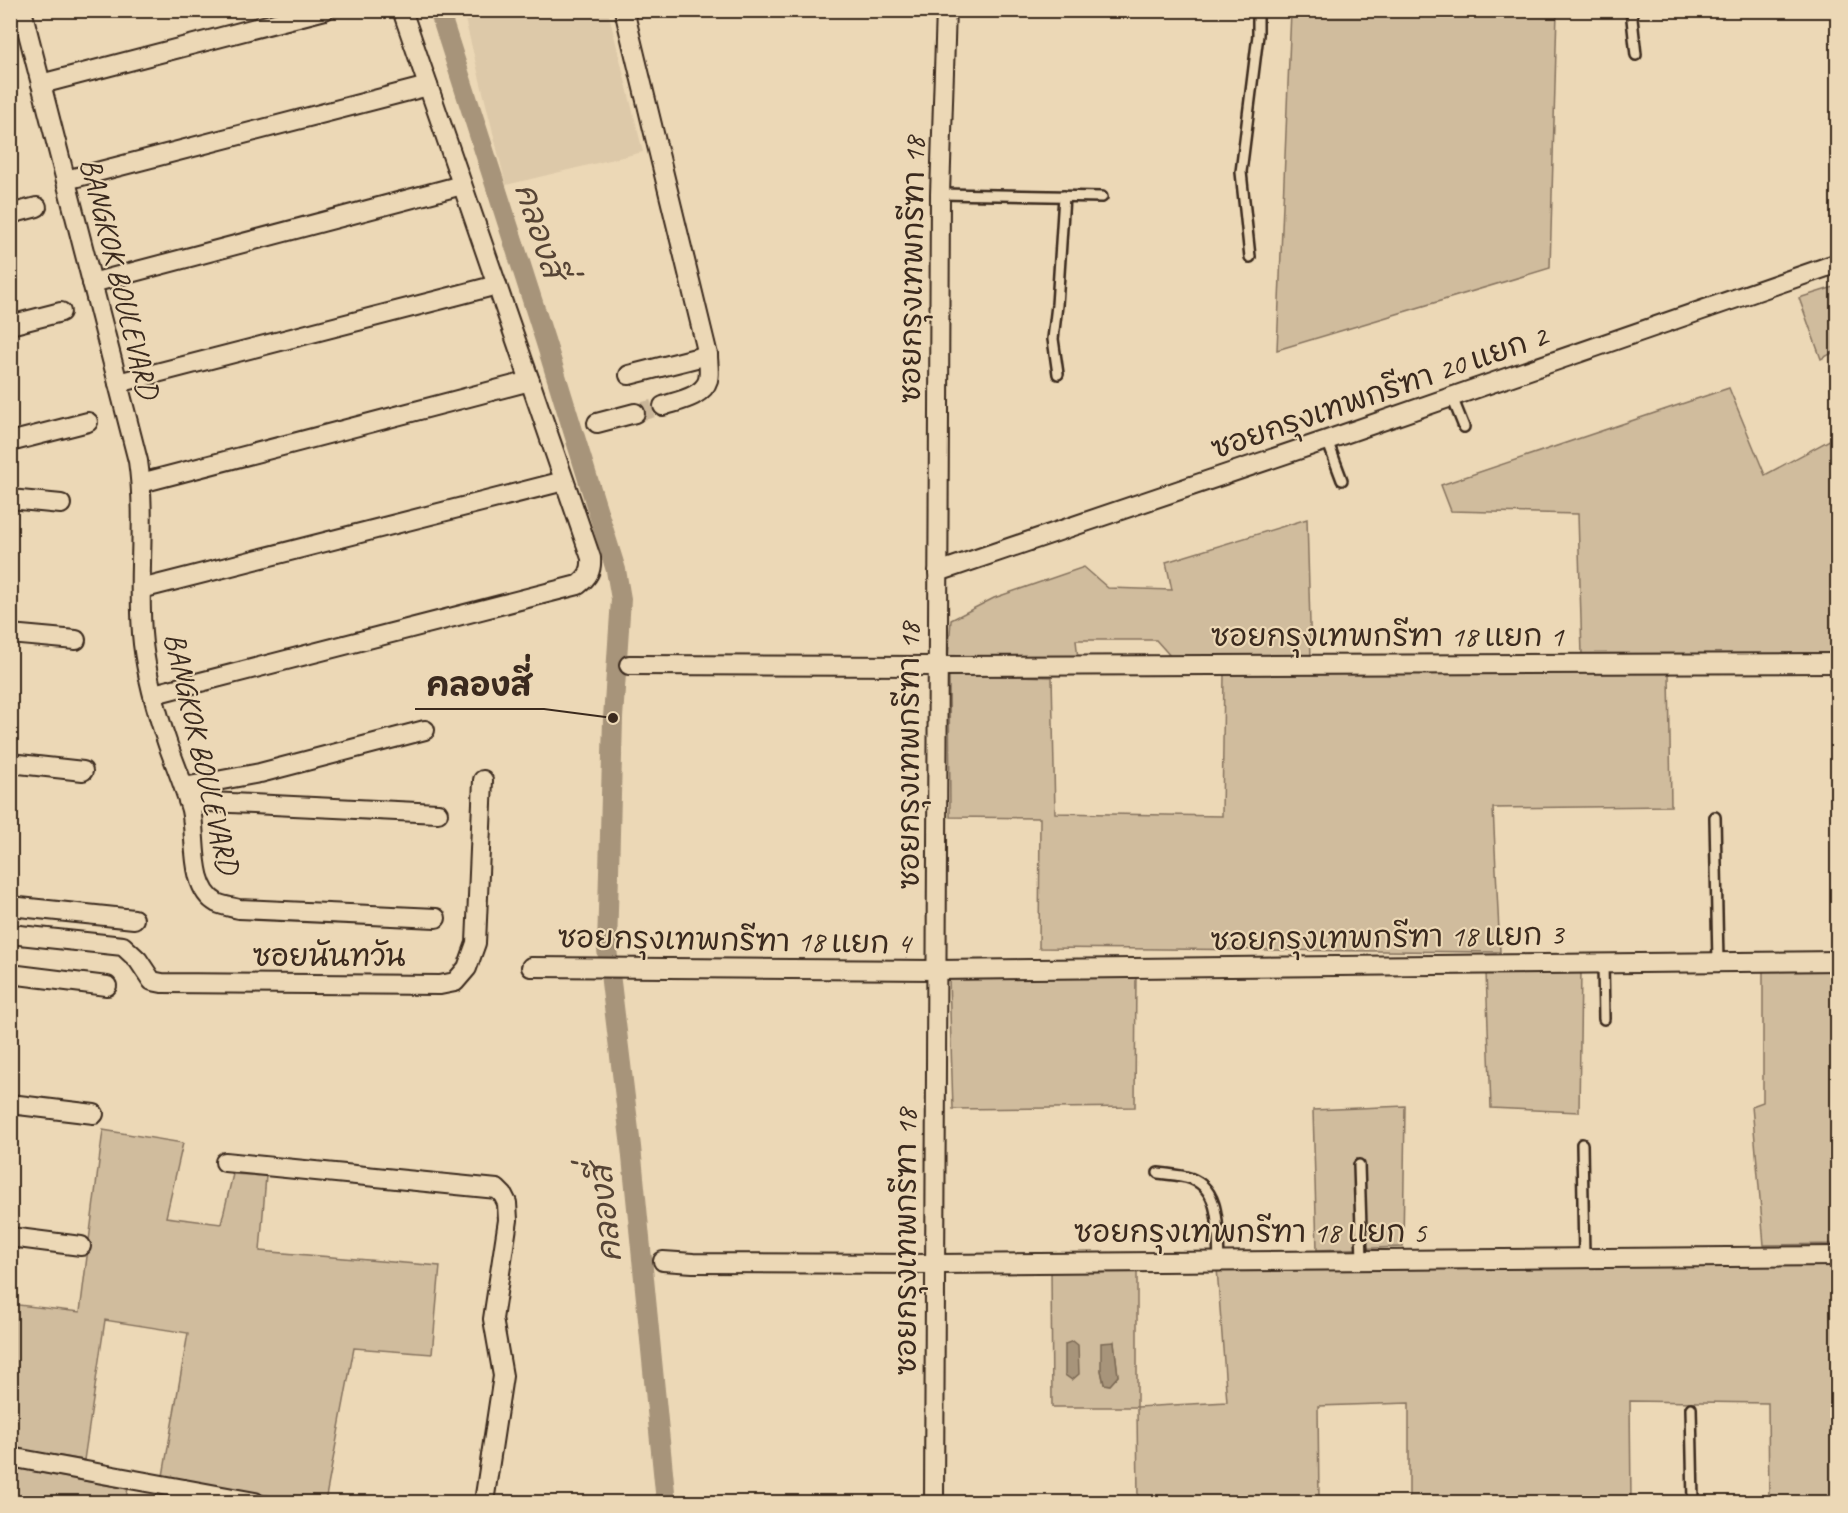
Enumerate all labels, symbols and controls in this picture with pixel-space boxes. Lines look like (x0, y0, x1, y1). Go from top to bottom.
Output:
street label: ซอยกรุงเทพกรีฑา 18 (891, 134, 936, 404)
street label: BANGKOK BOULEVARD (72, 154, 169, 404)
water label: คลองสี่ (505, 175, 585, 291)
street label: ซอยกรุงเทพกรีฑา 20 แยก 2 (1206, 316, 1555, 470)
street label: ซอยกรุงเทพกรีฑา 18 แยก 1 (1211, 617, 1565, 658)
street label: ซอยกรุงเทพกรีฑา 18 (890, 620, 931, 889)
street label: BANGKOK BOULEVARD (156, 629, 249, 880)
text: คลองสี่ (426, 653, 534, 706)
callout: คลองสี่ (415, 659, 544, 709)
street label: ซอยกรุงเทพกรีฑา 18 แยก 3 (1210, 915, 1566, 962)
street label: ซอยกรุงเทพกรีฑา 18 แยก 4 (557, 918, 913, 965)
street label: ซอยนันทวัน (252, 937, 406, 975)
street label: ซอยกรุงเทพกรีฑา 18 (887, 1106, 928, 1375)
water label: คลองสี่ (570, 1155, 631, 1265)
street label: ซอยกรุงเทพกรีฑา 18 แยก 5 (1074, 1213, 1428, 1254)

